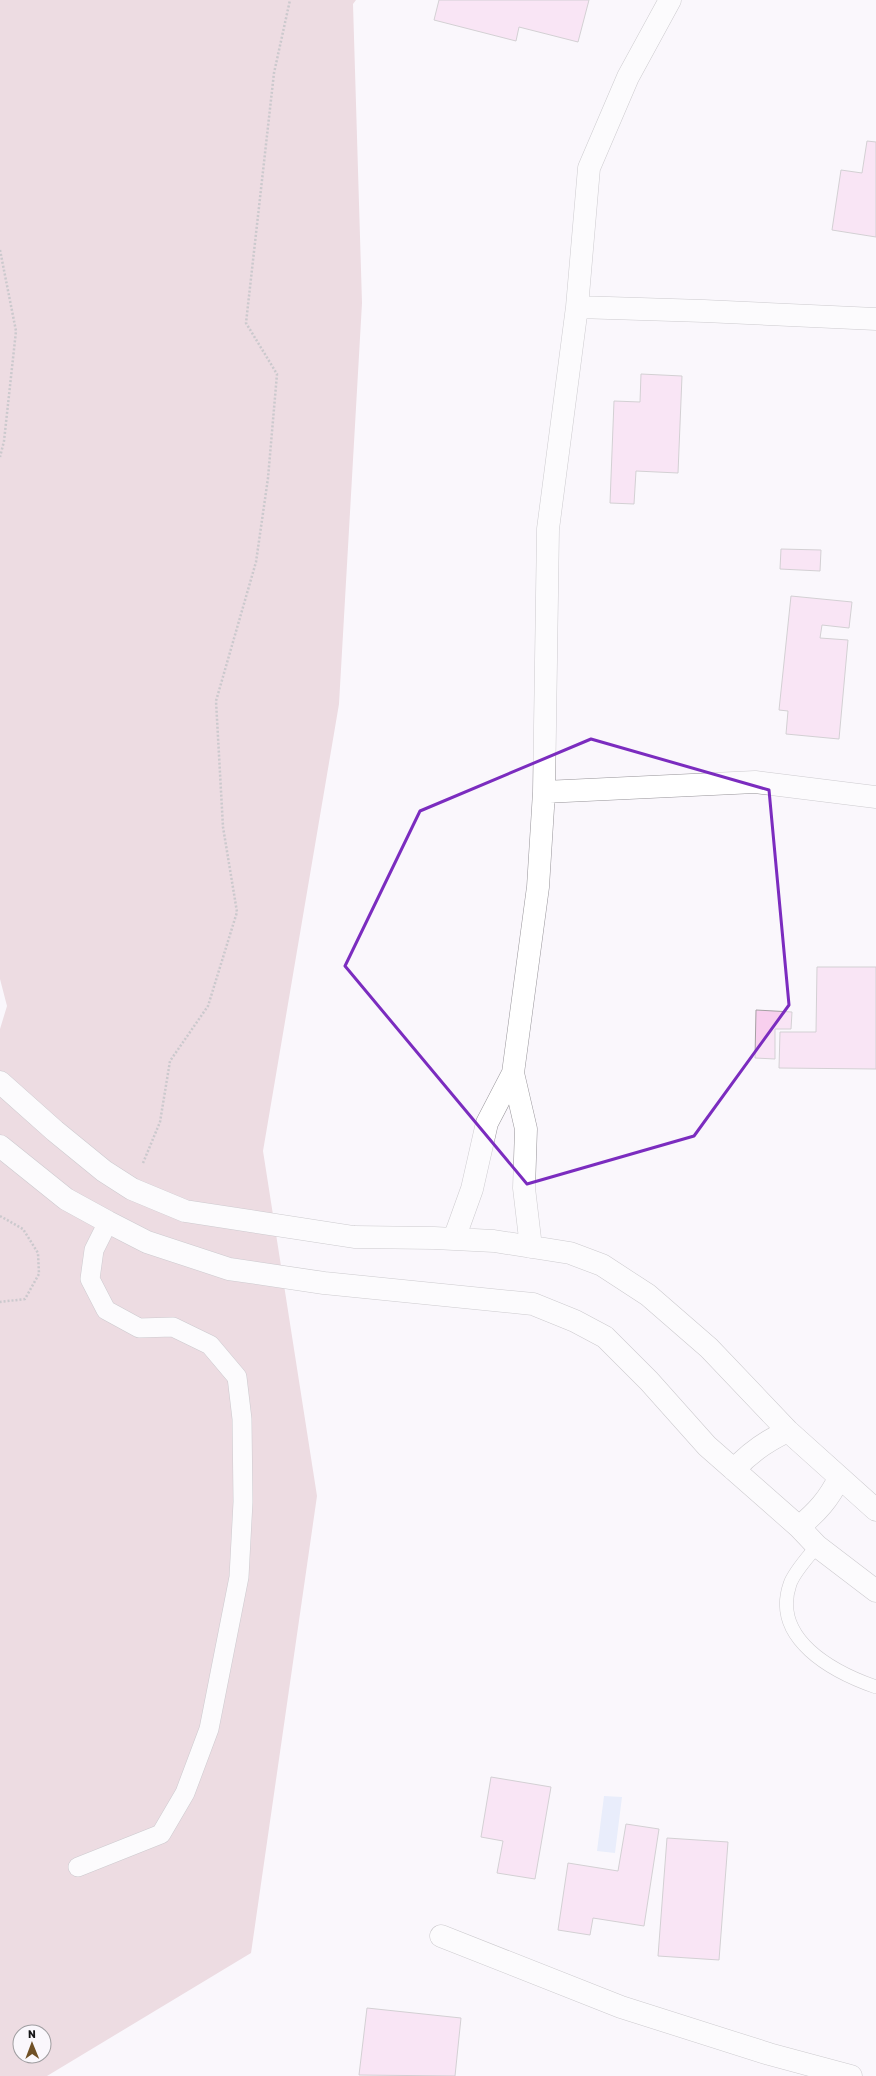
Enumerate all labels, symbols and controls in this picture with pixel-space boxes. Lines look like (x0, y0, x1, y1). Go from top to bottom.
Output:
north arrow (12, 2024, 52, 2064)
text: N (28, 2028, 36, 2041)

